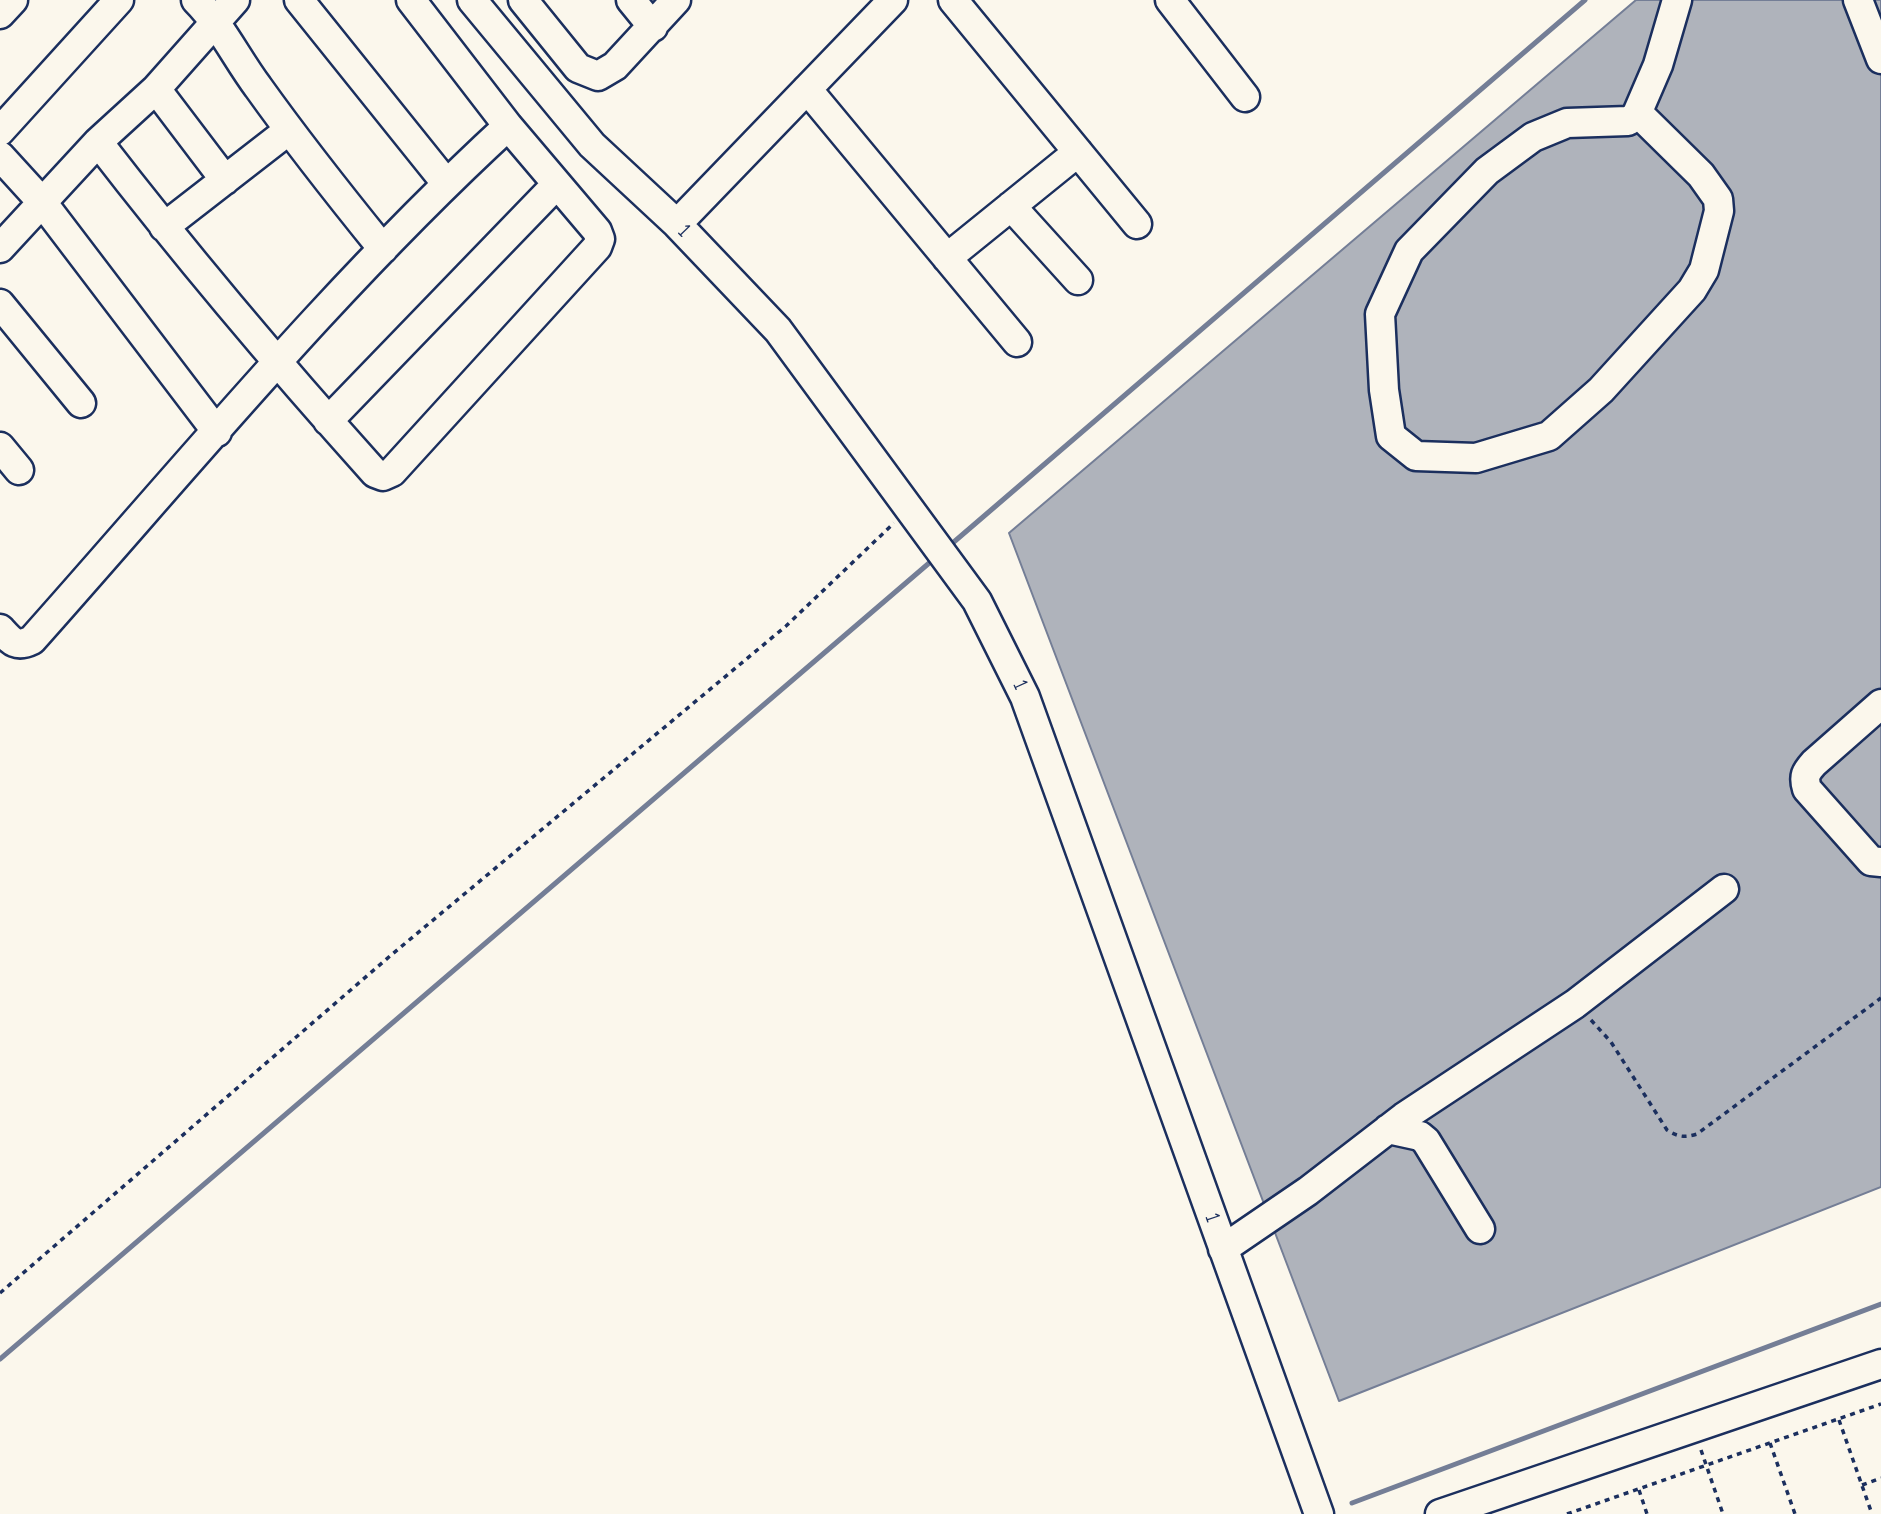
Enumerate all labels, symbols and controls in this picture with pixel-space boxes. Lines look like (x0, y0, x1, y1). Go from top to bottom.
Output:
street label: 1 (672, 219, 696, 243)
street label: 1 (1007, 676, 1033, 694)
street label: 1 (1199, 1210, 1225, 1226)

